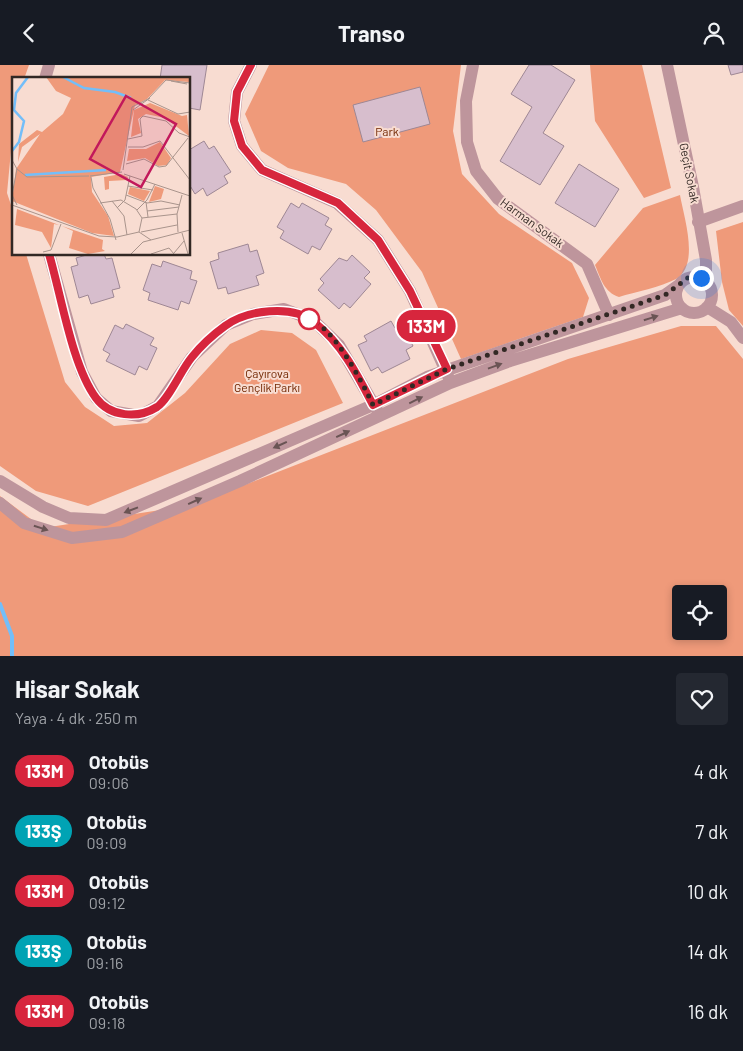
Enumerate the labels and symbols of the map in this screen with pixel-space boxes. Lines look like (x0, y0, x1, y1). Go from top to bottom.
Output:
inset map (12, 77, 190, 255)
park label: Park (375, 124, 399, 138)
street label: Geçit Sokak (677, 142, 703, 204)
street label: Harman Sokak (498, 195, 567, 250)
your location (689, 266, 714, 291)
unlabelled marker (298, 308, 320, 330)
line badge: 133M (391, 310, 461, 342)
one-way arrow (643, 314, 658, 322)
one-way arrow (488, 362, 503, 369)
park label: Çayırova Gençlik Parkı (234, 366, 300, 394)
one-way arrow (408, 396, 423, 404)
one-way arrow (335, 429, 350, 438)
one-way arrow (273, 441, 287, 449)
one-way arrow (188, 496, 202, 504)
one-way arrow (123, 506, 138, 514)
one-way arrow (33, 525, 48, 532)

